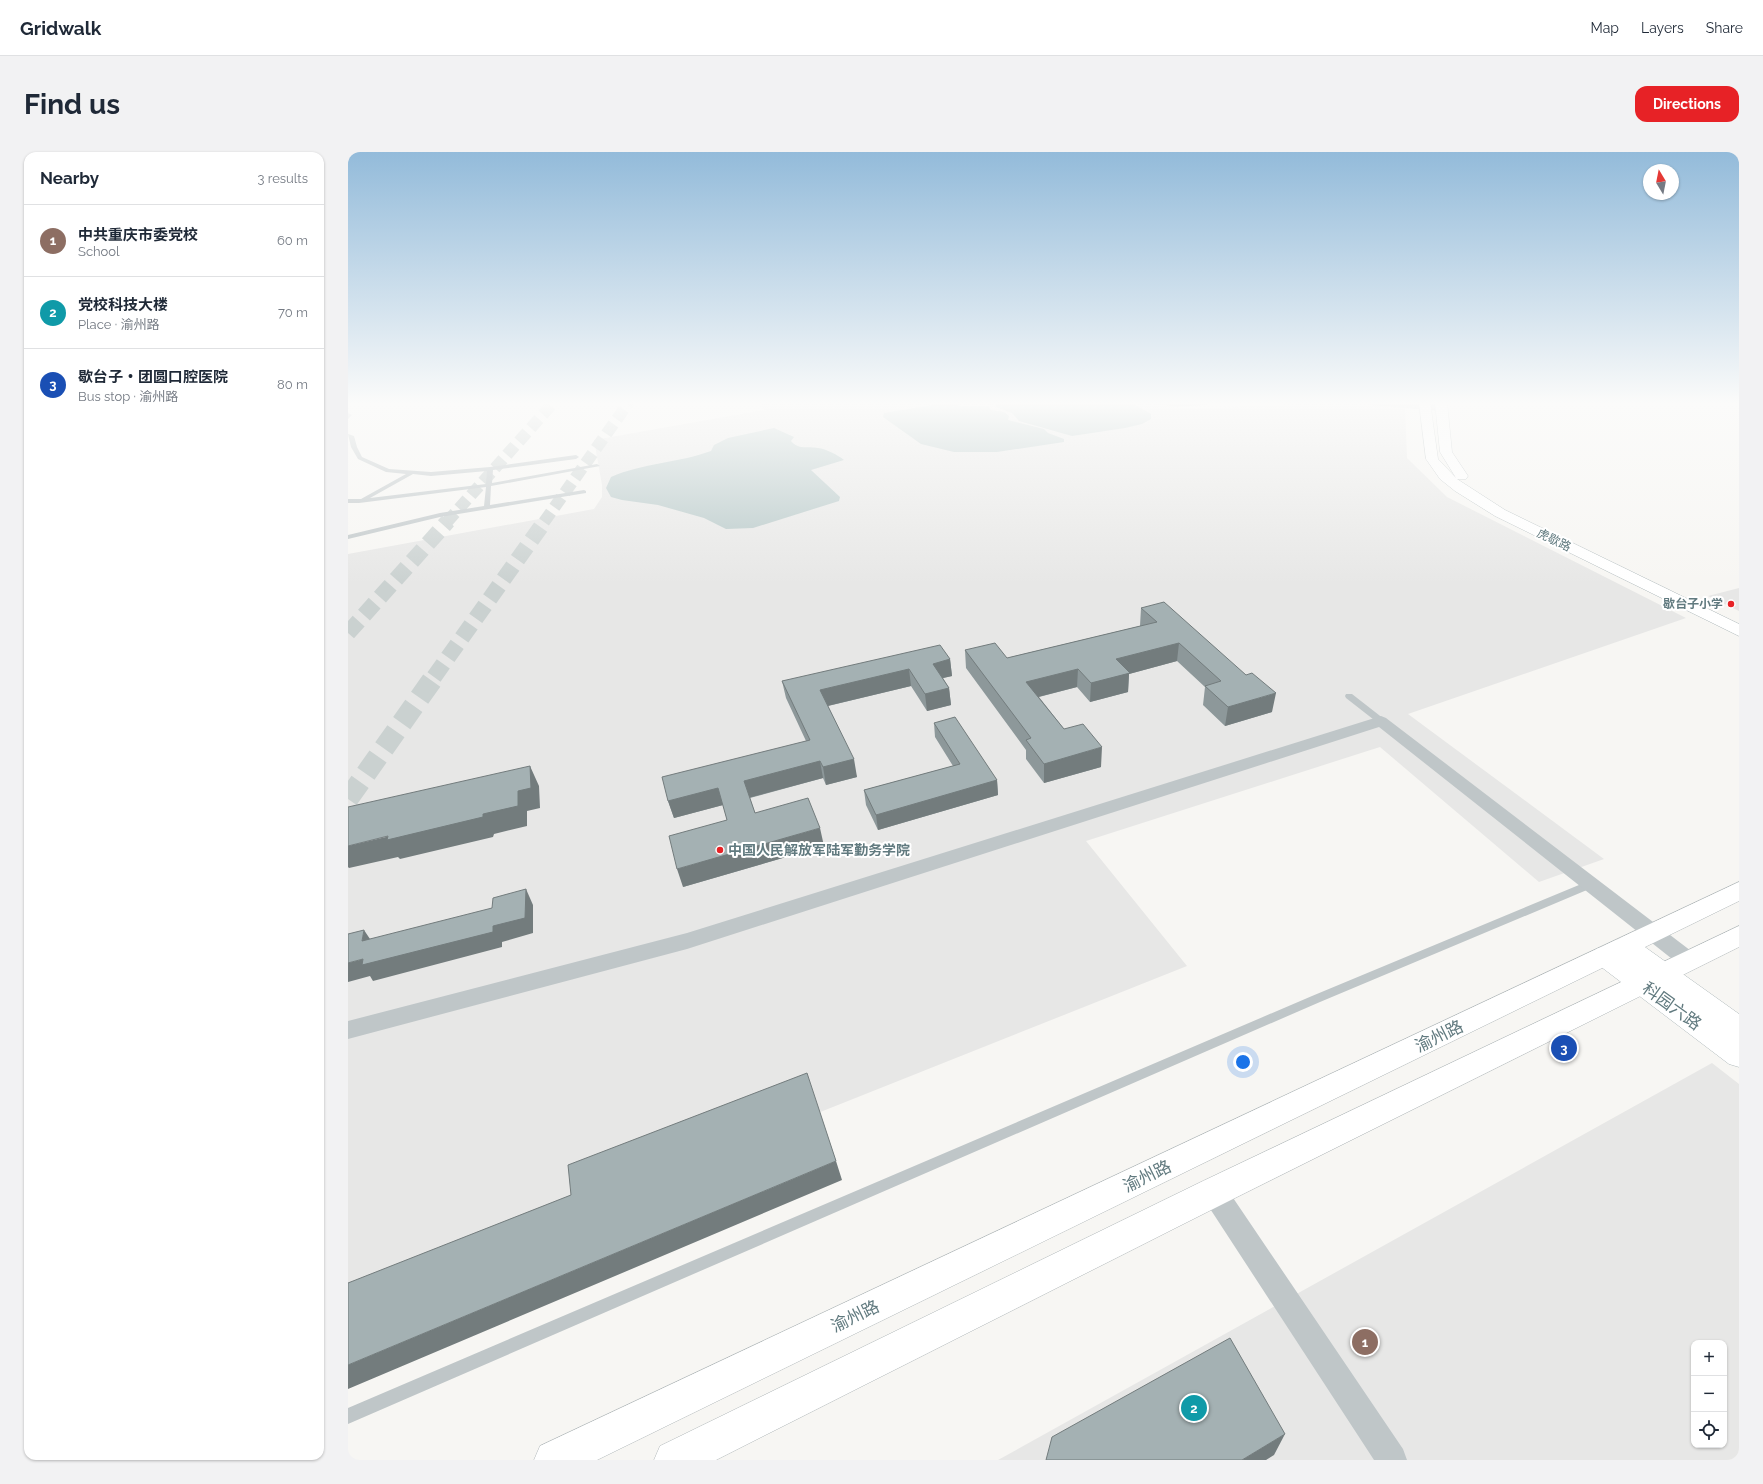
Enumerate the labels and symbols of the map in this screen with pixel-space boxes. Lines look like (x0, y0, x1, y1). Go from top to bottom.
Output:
north arrow (1643, 164, 1679, 200)
street label: 虎歇路 (1535, 526, 1573, 554)
place label: 歇台子小学 (1663, 597, 1723, 611)
marker: 歇台子小学 (1726, 599, 1736, 609)
place label: 中国人民解放军陆军勤务学院 (728, 842, 910, 858)
marker: 中国人民解放军陆军勤务学院 (715, 845, 725, 855)
street label: 科园六路 (1639, 978, 1705, 1034)
street label: 渝州路 (1412, 1016, 1466, 1056)
pin: 3 (1551, 1033, 1577, 1063)
your location (1233, 1052, 1253, 1072)
street label: 渝州路 (1120, 1156, 1174, 1196)
street label: 渝州路 (828, 1296, 882, 1336)
pin: 1 (1352, 1327, 1378, 1357)
pin: 2 (1181, 1393, 1207, 1423)

